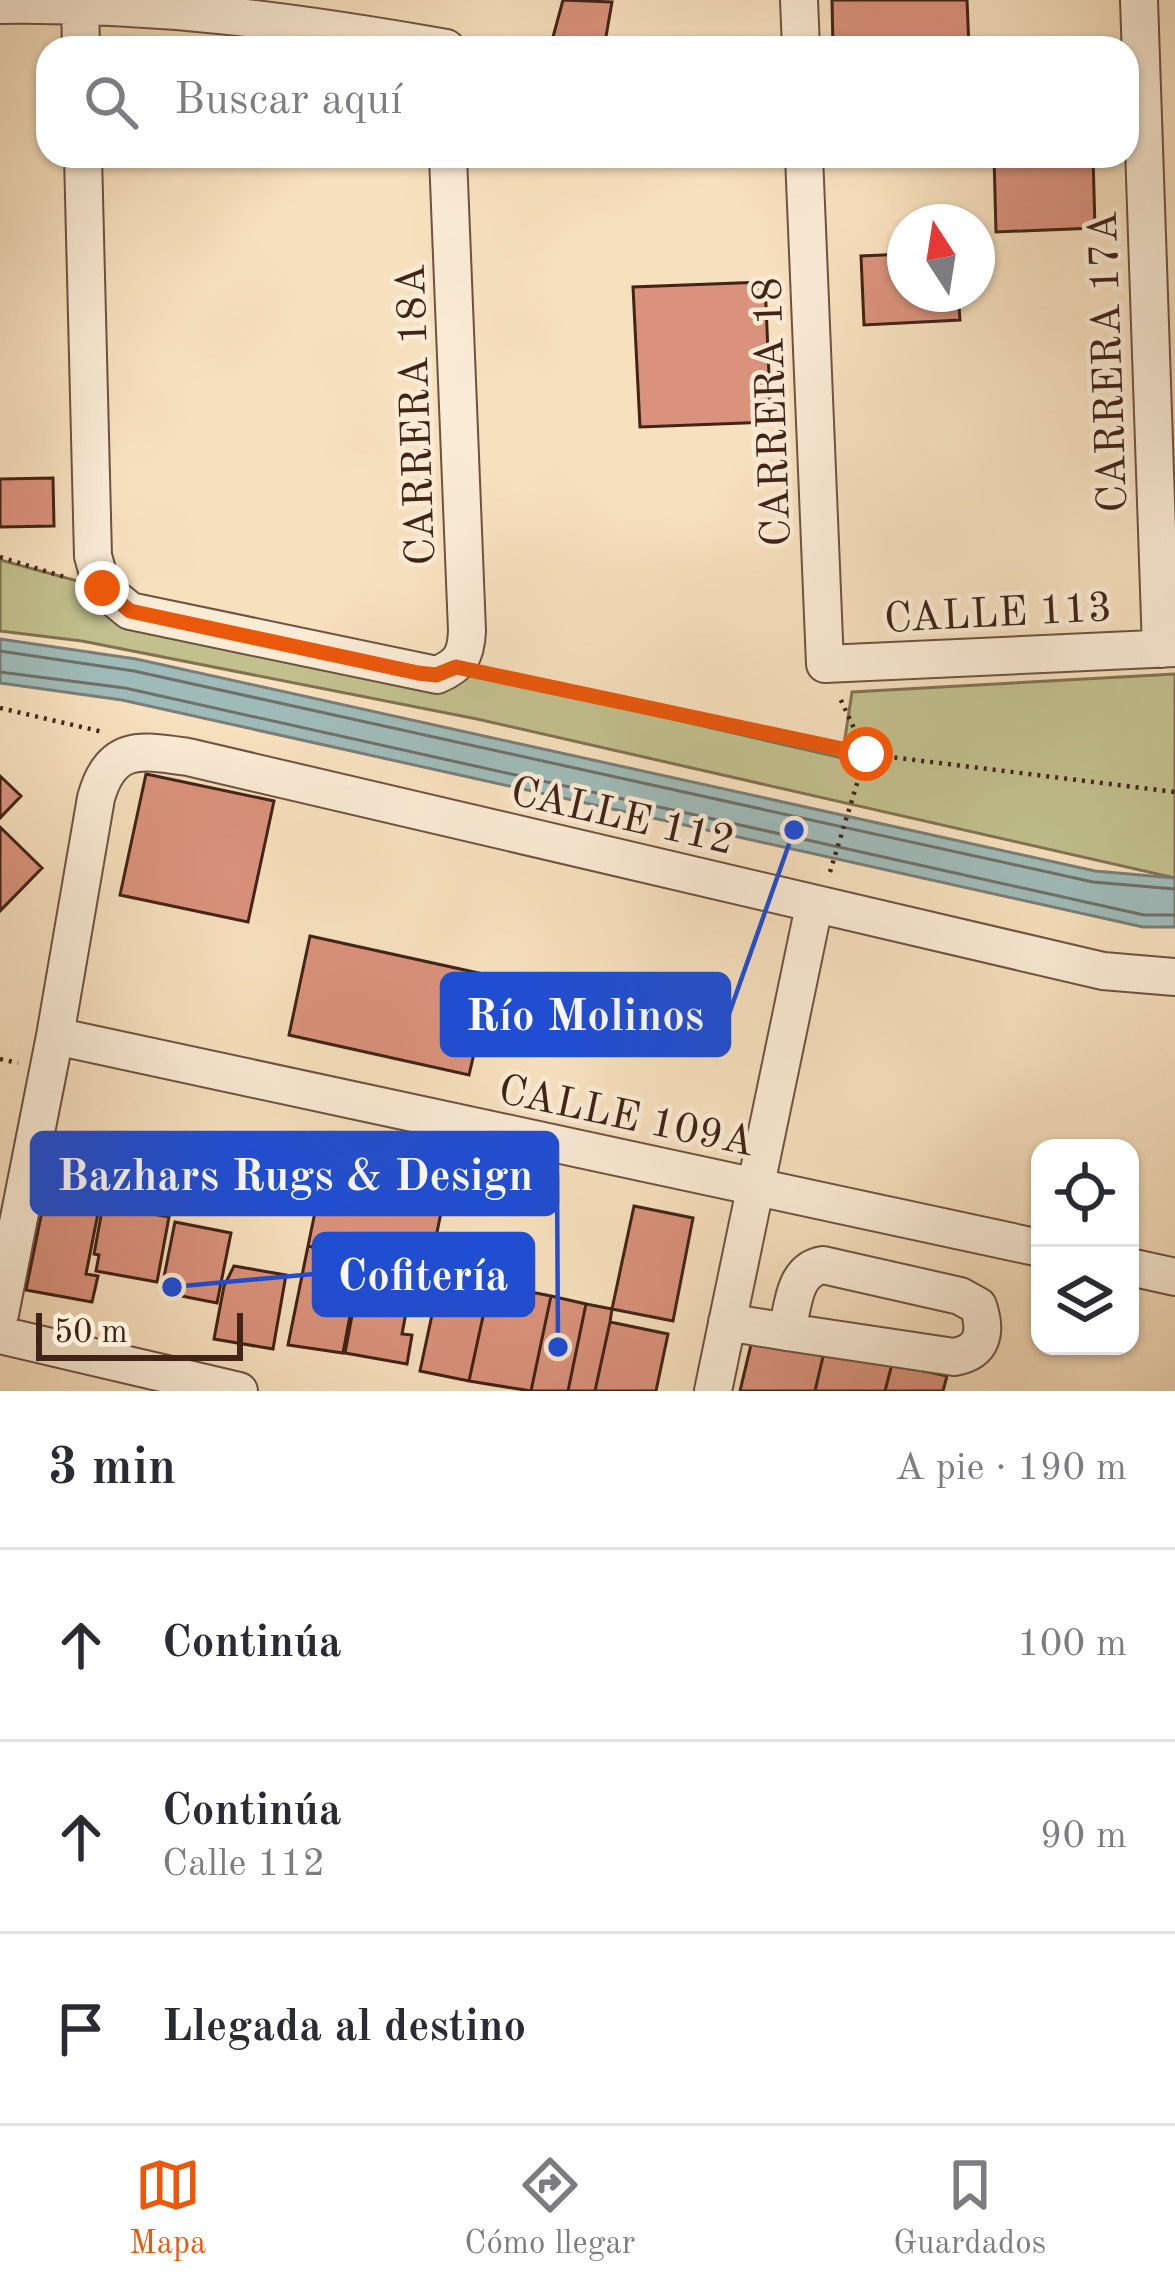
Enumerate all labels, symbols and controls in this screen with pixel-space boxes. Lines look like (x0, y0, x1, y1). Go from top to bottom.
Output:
search box (36, 36, 1139, 168)
icon: search (78, 69, 144, 135)
text: Buscar aquí (174, 79, 403, 124)
north arrow (887, 204, 995, 312)
street label: CARRERA 17A (1084, 210, 1136, 513)
street label: CARRERA 18A (392, 263, 444, 566)
street label: CARRERA 18 (748, 276, 800, 547)
route end (75, 561, 129, 615)
street label: CALLE 113 (883, 588, 1113, 642)
route start (839, 727, 893, 781)
street label: CALLE 112 (506, 772, 738, 864)
callout: Río Molinos (442, 974, 729, 1055)
text: Río Molinos (466, 996, 704, 1041)
street label: CALLE 109A (495, 1070, 758, 1166)
callout: Bazhars Rugs & Design (32, 1133, 557, 1214)
map controls (1031, 1139, 1139, 1355)
button: locate (1031, 1139, 1139, 1247)
text: Bazhars Rugs & Design (57, 1156, 533, 1201)
callout: Cofitería (314, 1234, 533, 1315)
button: layers (1031, 1247, 1139, 1355)
text: Cofitería (337, 1256, 509, 1301)
scale bar (36, 1307, 243, 1360)
text: 50 m (54, 1317, 128, 1350)
text: 3 min (48, 1444, 176, 1495)
text: A pie · 190 m (895, 1449, 1127, 1488)
icon: ahead (48, 1612, 114, 1678)
text: Continúa (162, 1622, 342, 1667)
text: 100 m (1017, 1625, 1127, 1664)
text: Continúa (162, 1790, 342, 1835)
icon: ahead (48, 1804, 114, 1870)
text: 90 m (1040, 1817, 1127, 1856)
text: Calle 112 (162, 1845, 325, 1884)
icon: arrive (48, 1996, 114, 2062)
text: Llegada al destino (162, 2006, 526, 2051)
tab: Mapa (129, 2152, 206, 2265)
tab: Cómo llegar (464, 2152, 635, 2265)
tab: Guardados (893, 2152, 1046, 2265)

